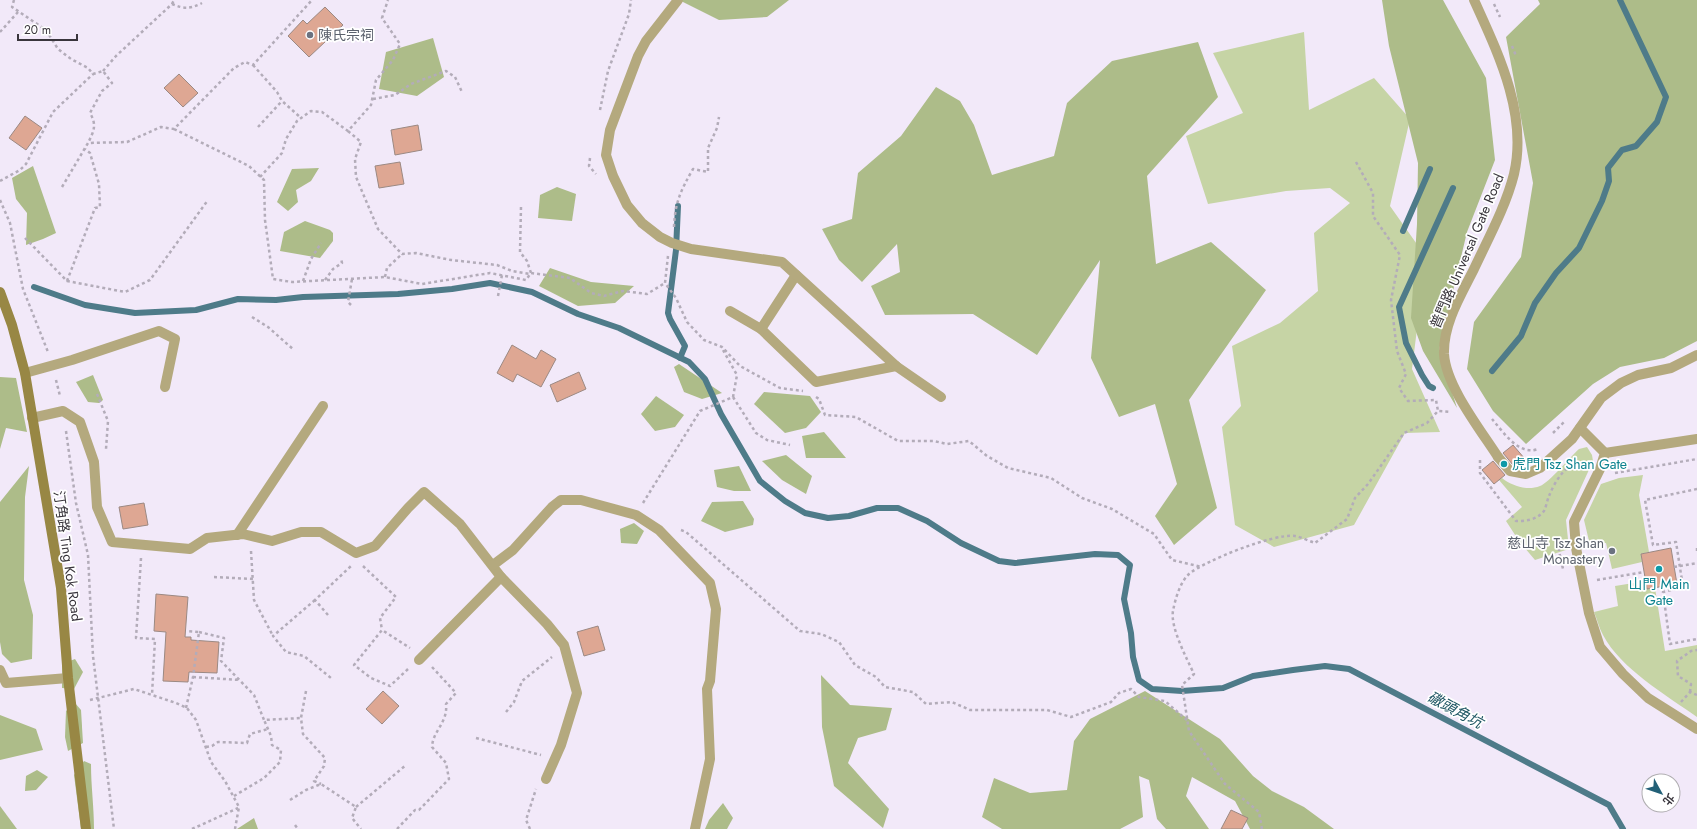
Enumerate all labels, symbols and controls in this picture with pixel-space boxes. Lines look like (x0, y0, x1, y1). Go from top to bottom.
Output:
scale bar (18, 16, 77, 42)
text: 20 m (24, 21, 51, 39)
place label: 陳氏宗祠 (318, 25, 374, 45)
marker: 陳氏宗祠 (305, 30, 315, 40)
street label: 普門路 Universal Gate Road (1425, 171, 1509, 331)
place label: 虎門 Tsz Shan Gate (1512, 454, 1627, 474)
marker: 虎門 Tsz Shan Gate (1499, 459, 1509, 469)
street label: 汀角路 Ting Kok Road (49, 489, 87, 623)
place label: 慈山寺 Tsz Shan Monastery (1507, 533, 1605, 569)
marker: 慈山寺 Tsz Shan Monastery (1607, 546, 1617, 556)
marker: 山門 Main Gate (1654, 564, 1664, 574)
place label: 山門 Main Gate (1628, 574, 1690, 610)
water label: 䃟頭角坑 (1423, 686, 1488, 735)
north arrow (1641, 773, 1681, 813)
text: 北 (1659, 790, 1678, 809)

